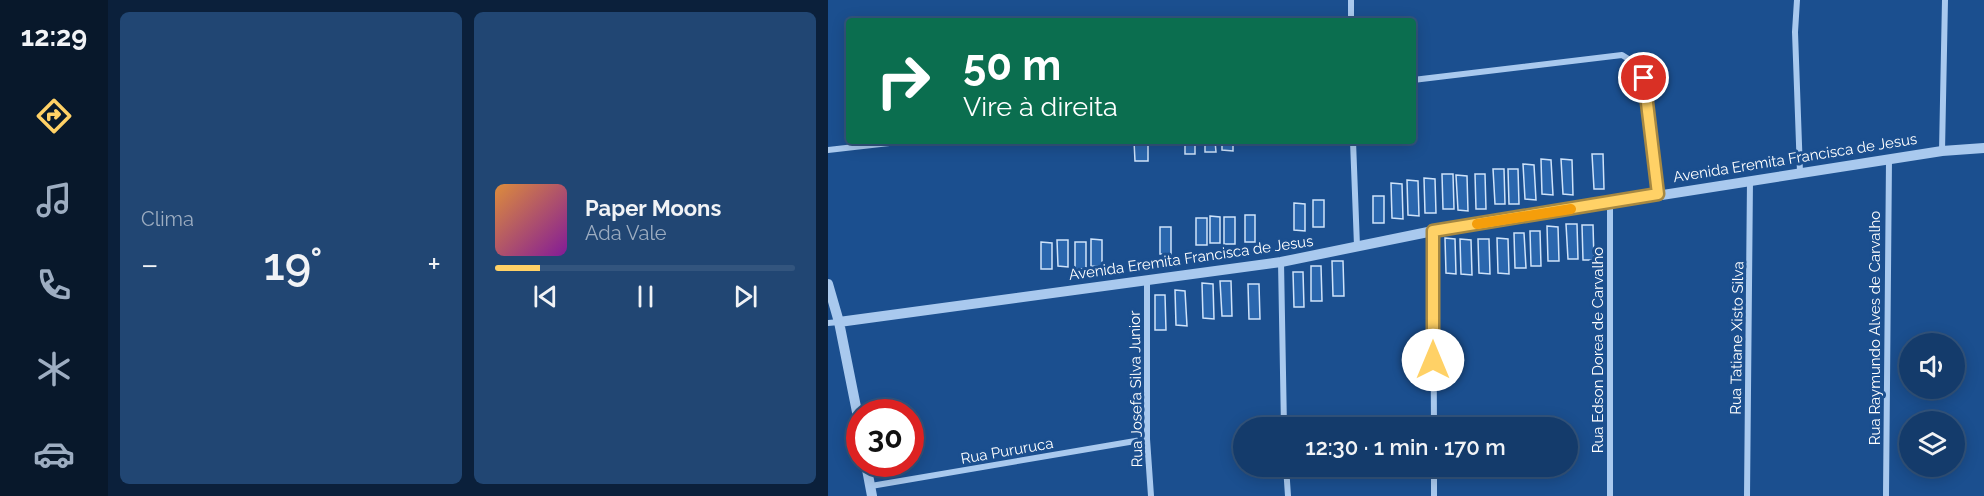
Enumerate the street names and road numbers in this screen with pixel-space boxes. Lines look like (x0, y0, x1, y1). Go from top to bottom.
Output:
street label: Avenida Eremita Francisca de Jesus (1672, 130, 1918, 186)
street label: Rua Raymundo Alves de Carvalho (1866, 211, 1884, 445)
street label: Avenida Eremita Francisca de Jesus (1068, 232, 1314, 284)
street label: Rua Edson Dorea de Carvalho (1589, 247, 1607, 453)
street label: Rua Tatiane Xisto Silva (1727, 261, 1747, 415)
street label: Rua Josefa Silva Junior (1126, 310, 1146, 468)
street label: Rua Pururuca (959, 434, 1055, 468)

